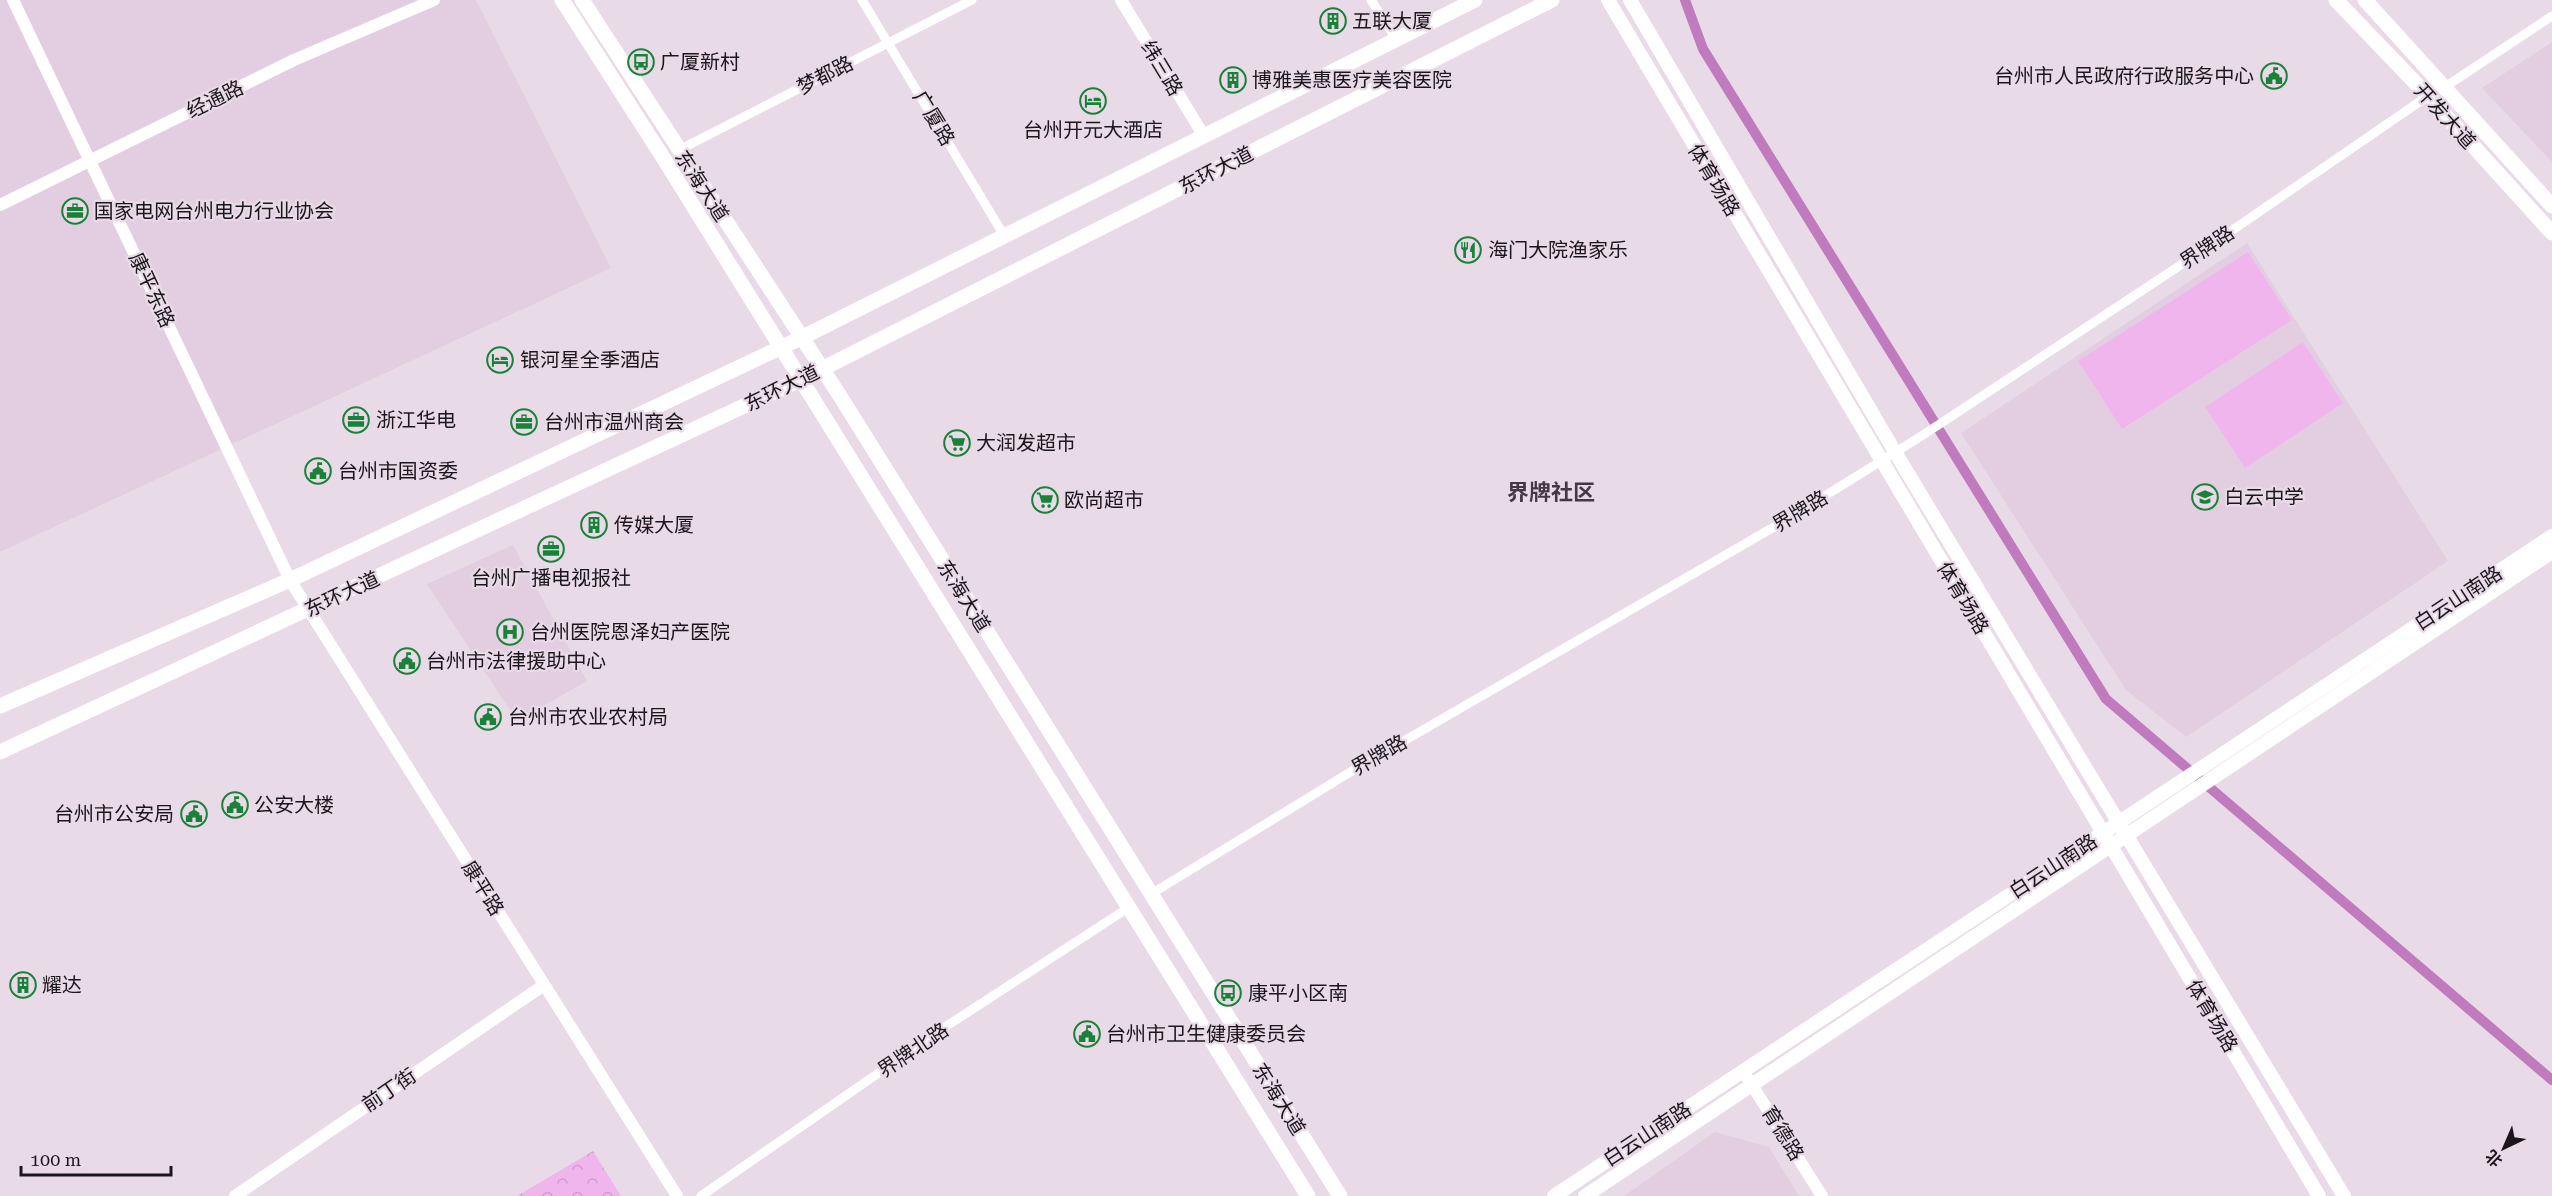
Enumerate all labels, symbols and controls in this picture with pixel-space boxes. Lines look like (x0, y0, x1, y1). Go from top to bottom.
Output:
building icon: 五联大厦 (1318, 6, 1348, 36)
place label: 五联大厦 (1352, 9, 1432, 33)
street label: 纬三路 (1136, 36, 1188, 100)
bus stop icon: 广厦新村 (626, 47, 656, 77)
place label: 广厦新村 (660, 50, 740, 74)
street label: 梦都路 (793, 51, 857, 99)
public building icon: 台州市人民政府行政服务中心 (2259, 61, 2289, 91)
place label: 台州市人民政府行政服务中心 (1994, 64, 2254, 88)
building icon: 博雅美惠医疗美容医院 (1218, 65, 1248, 95)
place label: 博雅美惠医疗美容医院 (1252, 68, 1452, 92)
street label: 经通路 (183, 75, 247, 123)
street label: 开发大道 (2409, 78, 2481, 154)
street label: 广厦路 (908, 86, 960, 150)
hotel icon: 台州开元大酒店 (1078, 86, 1108, 116)
place label: 台州开元大酒店 (1023, 118, 1163, 142)
street label: 体育场路 (1683, 140, 1745, 220)
street label: 东环大道 (1175, 141, 1257, 199)
street label: 东海大道 (670, 146, 734, 226)
office icon: 国家电网台州电力行业协会 (60, 196, 90, 226)
place label: 国家电网台州电力行业协会 (94, 199, 334, 223)
street label: 界牌路 (2175, 220, 2239, 274)
restaurant icon: 海门大院渔家乐 (1453, 235, 1483, 265)
place label: 海门大院渔家乐 (1488, 238, 1628, 262)
street label: 康平东路 (124, 249, 180, 331)
hotel icon: 银河星全季酒店 (485, 345, 515, 375)
place label: 银河星全季酒店 (520, 348, 660, 372)
street label: 东环大道 (741, 360, 823, 416)
office icon: 浙江华电 (341, 405, 371, 435)
office icon: 台州市温州商会 (509, 407, 539, 437)
place label: 浙江华电 (376, 408, 456, 432)
place label: 台州市温州商会 (544, 410, 684, 434)
supermarket icon: 大润发超市 (942, 428, 972, 458)
place label: 大润发超市 (976, 431, 1076, 455)
public building icon: 台州市国资委 (303, 456, 333, 486)
place label: 台州市国资委 (338, 459, 458, 483)
district label: 界牌社区 (1507, 480, 1595, 505)
school or university icon: 白云中学 (2190, 482, 2220, 512)
supermarket icon: 欧尚超市 (1030, 485, 1060, 515)
street label: 界牌路 (1768, 485, 1832, 537)
place label: 白云中学 (2224, 485, 2304, 509)
place label: 欧尚超市 (1064, 488, 1144, 512)
building icon: 传媒大厦 (579, 510, 609, 540)
place label: 传媒大厦 (614, 513, 694, 537)
office icon: 台州广播电视报社 (536, 534, 566, 564)
street label: 东海大道 (933, 556, 995, 636)
street label: 体育场路 (1932, 558, 1994, 638)
street label: 白云山南路 (2410, 561, 2506, 635)
street label: 东环大道 (301, 566, 383, 622)
place label: 台州广播电视报社 (471, 566, 631, 590)
hospital icon: 台州医院恩泽妇产医院 (495, 617, 525, 647)
place label: 台州医院恩泽妇产医院 (530, 620, 730, 644)
public building icon: 台州市法律援助中心 (392, 646, 422, 676)
place label: 台州市法律援助中心 (426, 649, 606, 673)
public building icon: 台州市农业农村局 (473, 702, 503, 732)
place label: 台州市农业农村局 (508, 705, 668, 729)
street label: 界牌路 (1347, 730, 1411, 780)
public building icon: 公安大楼 (220, 790, 250, 820)
place label: 公安大楼 (254, 793, 334, 817)
public building icon: 台州市公安局 (179, 799, 209, 829)
place label: 台州市公安局 (54, 802, 174, 826)
street label: 白云山南路 (2005, 829, 2101, 903)
street label: 康平路 (457, 856, 509, 920)
building icon: 耀达 (8, 970, 38, 1000)
place label: 耀达 (42, 973, 82, 997)
street label: 体育场路 (2181, 976, 2243, 1056)
bus stop icon: 康平小区南 (1213, 978, 1243, 1008)
place label: 康平小区南 (1248, 981, 1348, 1005)
street label: 界牌北路 (873, 1018, 953, 1082)
public building icon: 台州市卫生健康委员会 (1072, 1019, 1102, 1049)
place label: 台州市卫生健康委员会 (1106, 1022, 1306, 1046)
street label: 东海大道 (1248, 1059, 1310, 1139)
street label: 前丁街 (357, 1063, 421, 1117)
street label: 白云山南路 (1599, 1097, 1695, 1171)
street label: 育德路 (1757, 1101, 1809, 1165)
north arrow (2474, 1118, 2534, 1178)
scale bar (21, 1139, 171, 1177)
text: 北 (2482, 1146, 2506, 1171)
text: 100 m (30, 1149, 81, 1170)

